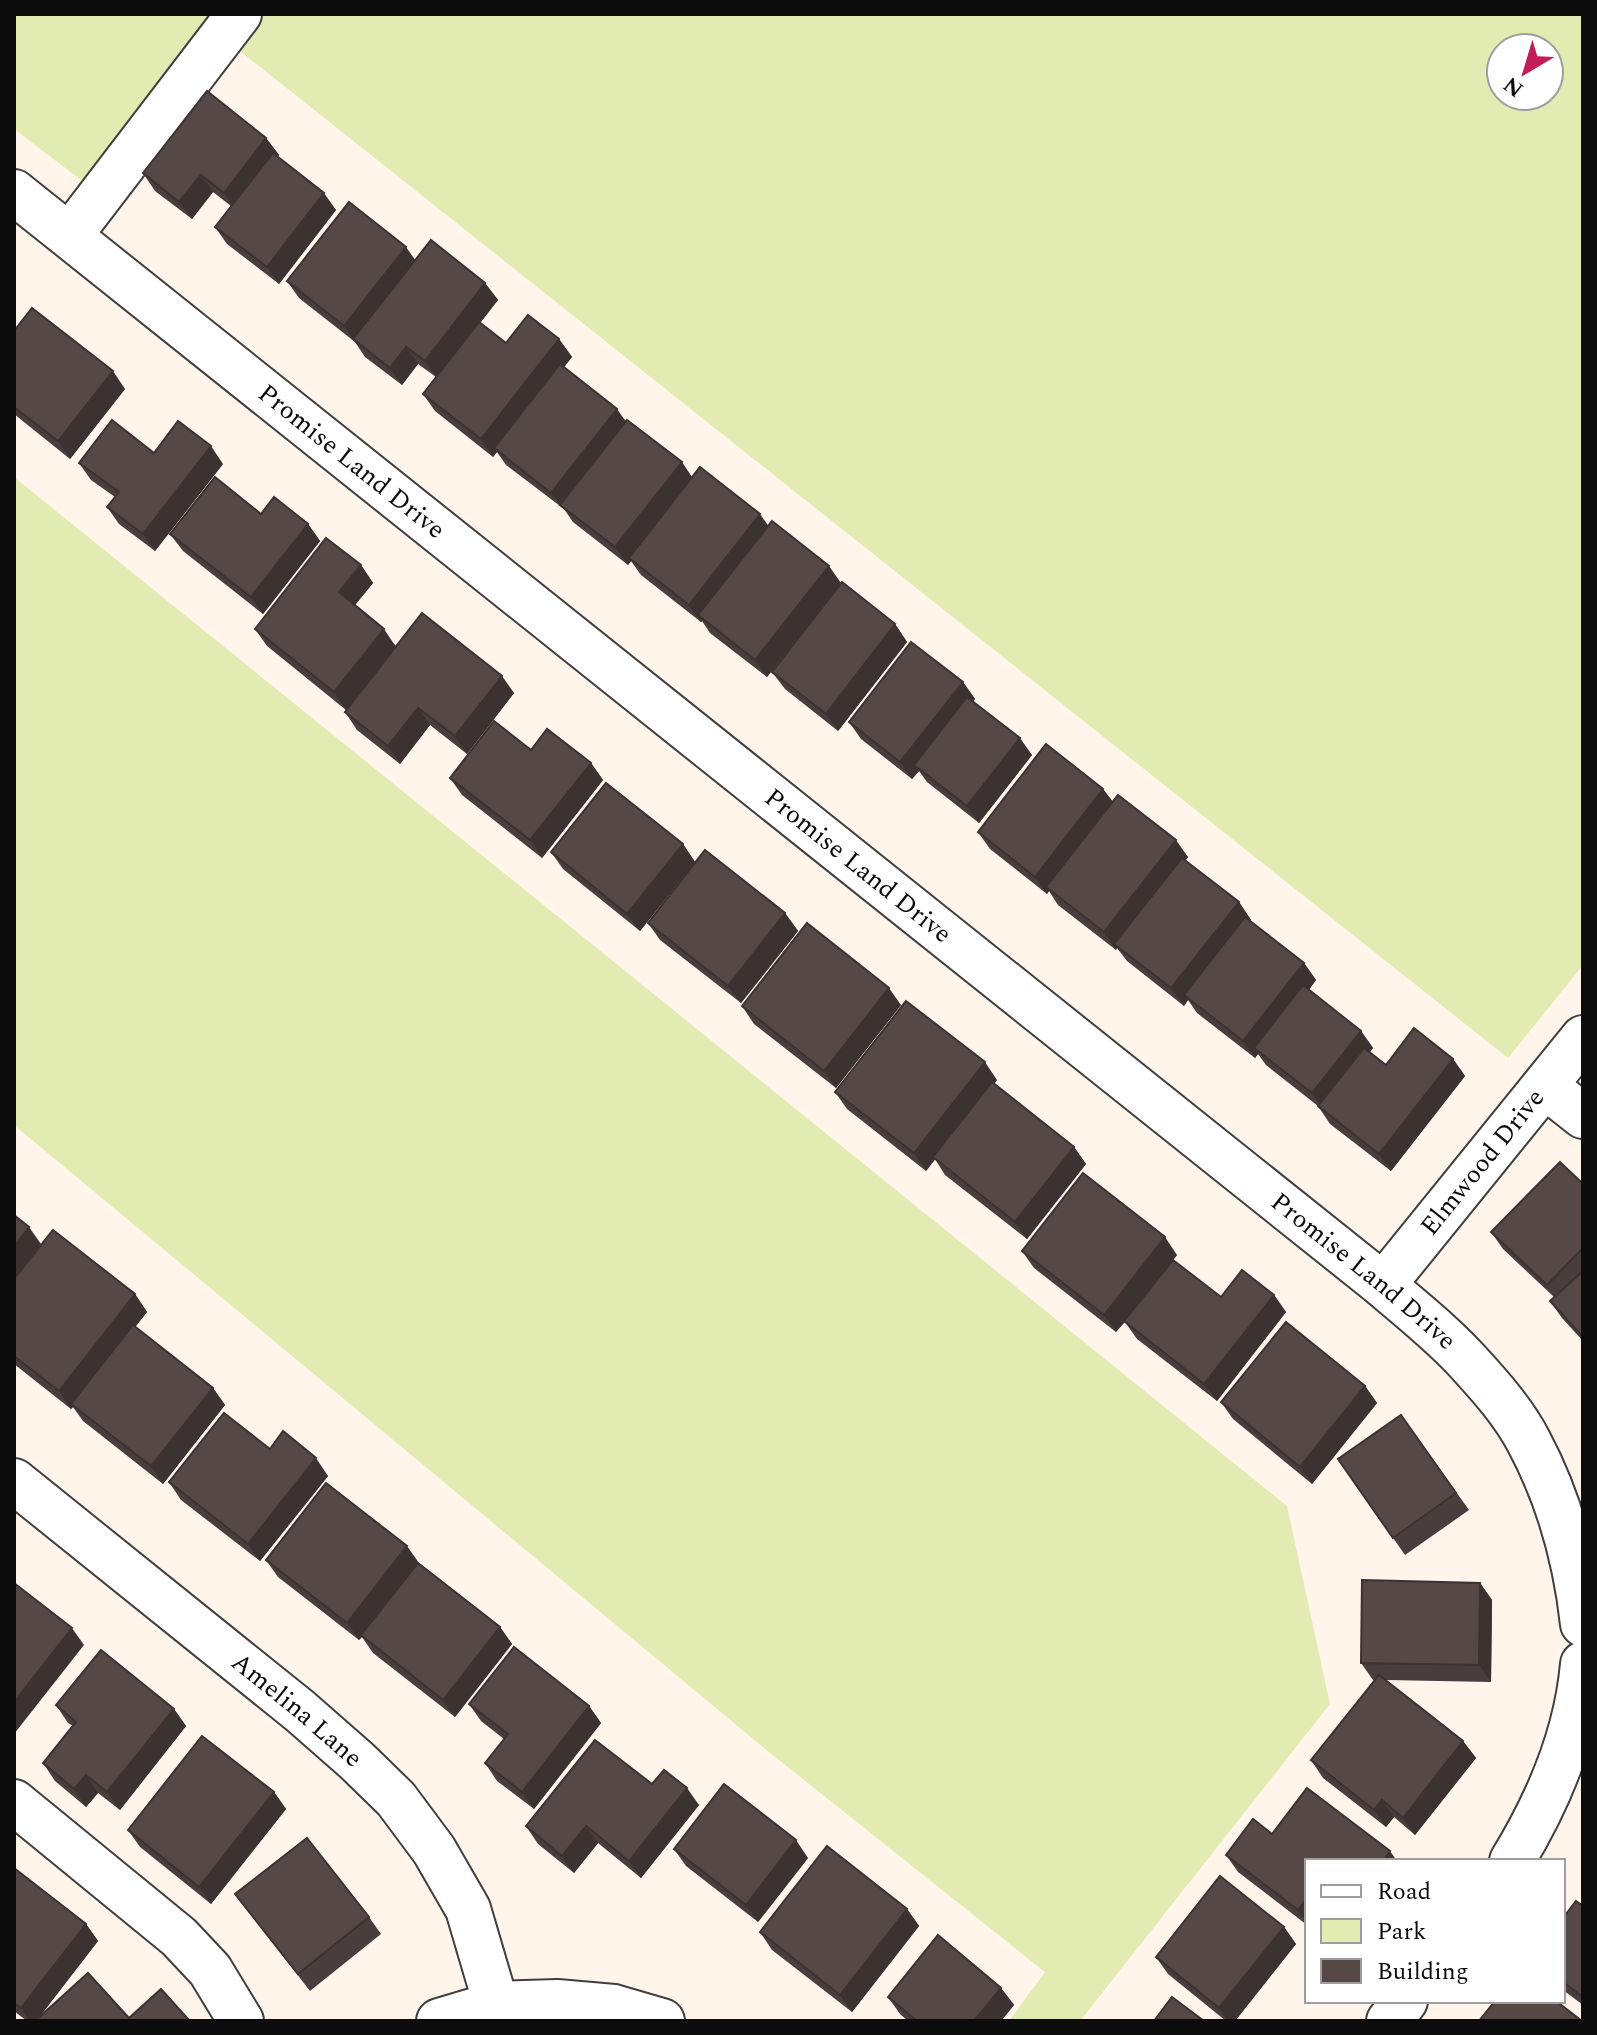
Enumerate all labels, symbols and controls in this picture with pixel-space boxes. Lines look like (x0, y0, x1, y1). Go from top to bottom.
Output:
north arrow (1485, 32, 1565, 112)
text: N (1496, 68, 1531, 105)
street label: Promise Land Drive (249, 374, 454, 549)
street label: Promise Land Drive (755, 778, 961, 953)
street label: Elmwood Drive (1410, 1080, 1554, 1245)
street label: Promise Land Drive (1262, 1183, 1466, 1360)
street label: Amelina Lane (222, 1643, 372, 1777)
legend (1305, 1859, 1565, 2003)
text: Road (1377, 1874, 1431, 1910)
text: Park (1377, 1914, 1427, 1950)
text: Building (1377, 1954, 1469, 1990)

